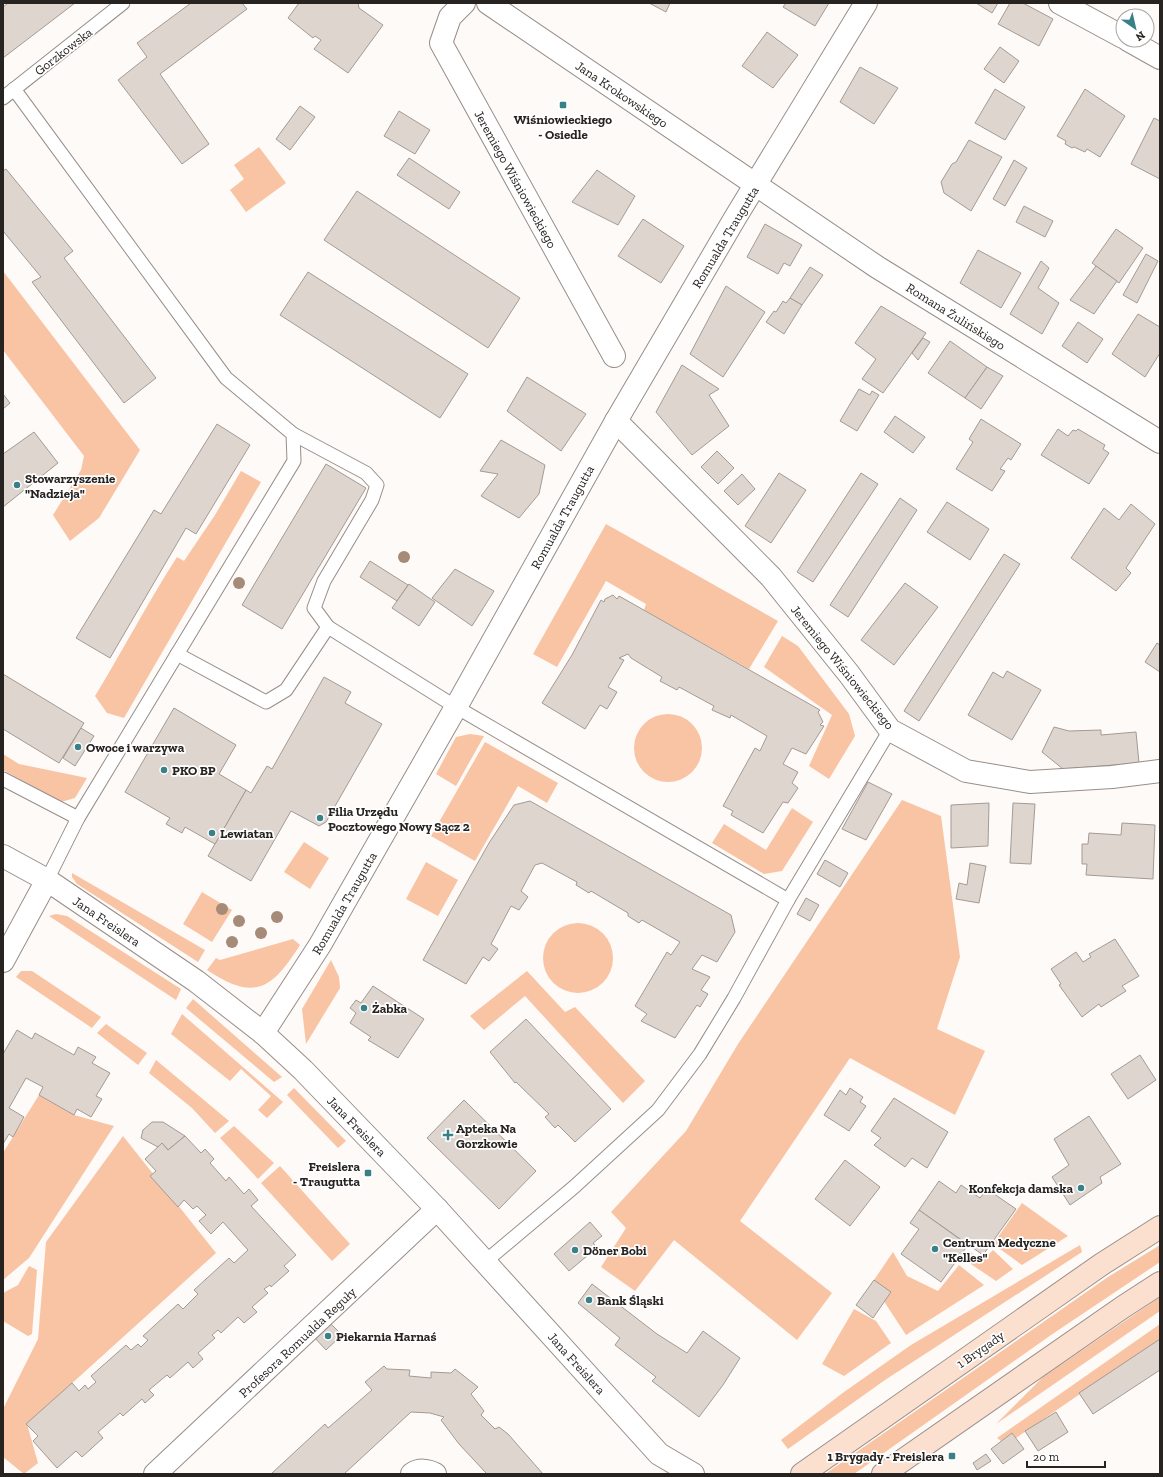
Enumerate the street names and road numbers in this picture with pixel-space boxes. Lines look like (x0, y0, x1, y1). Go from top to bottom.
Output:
street label: Gorzkowska (32, 24, 96, 78)
street label: Jana Krokowskiego (573, 58, 671, 131)
street label: Jeremiego Wiśniowieckiego (471, 108, 560, 251)
street label: Romualda Traugutta (689, 183, 762, 291)
street label: Romana Żulińskiego (903, 280, 1008, 353)
street label: Romualda Traugutta (528, 462, 598, 572)
street label: Jeremiego Wiśniowieckiego (788, 602, 898, 733)
street label: Romualda Traugutta (309, 849, 380, 957)
street label: Jana Freislera (70, 893, 144, 950)
street label: Jana Freislera (324, 1093, 390, 1160)
street label: Profesora Romualda Reguły (236, 1284, 359, 1401)
street label: 1 Brygady (954, 1327, 1007, 1371)
street label: Jana Freislera (545, 1329, 609, 1398)

